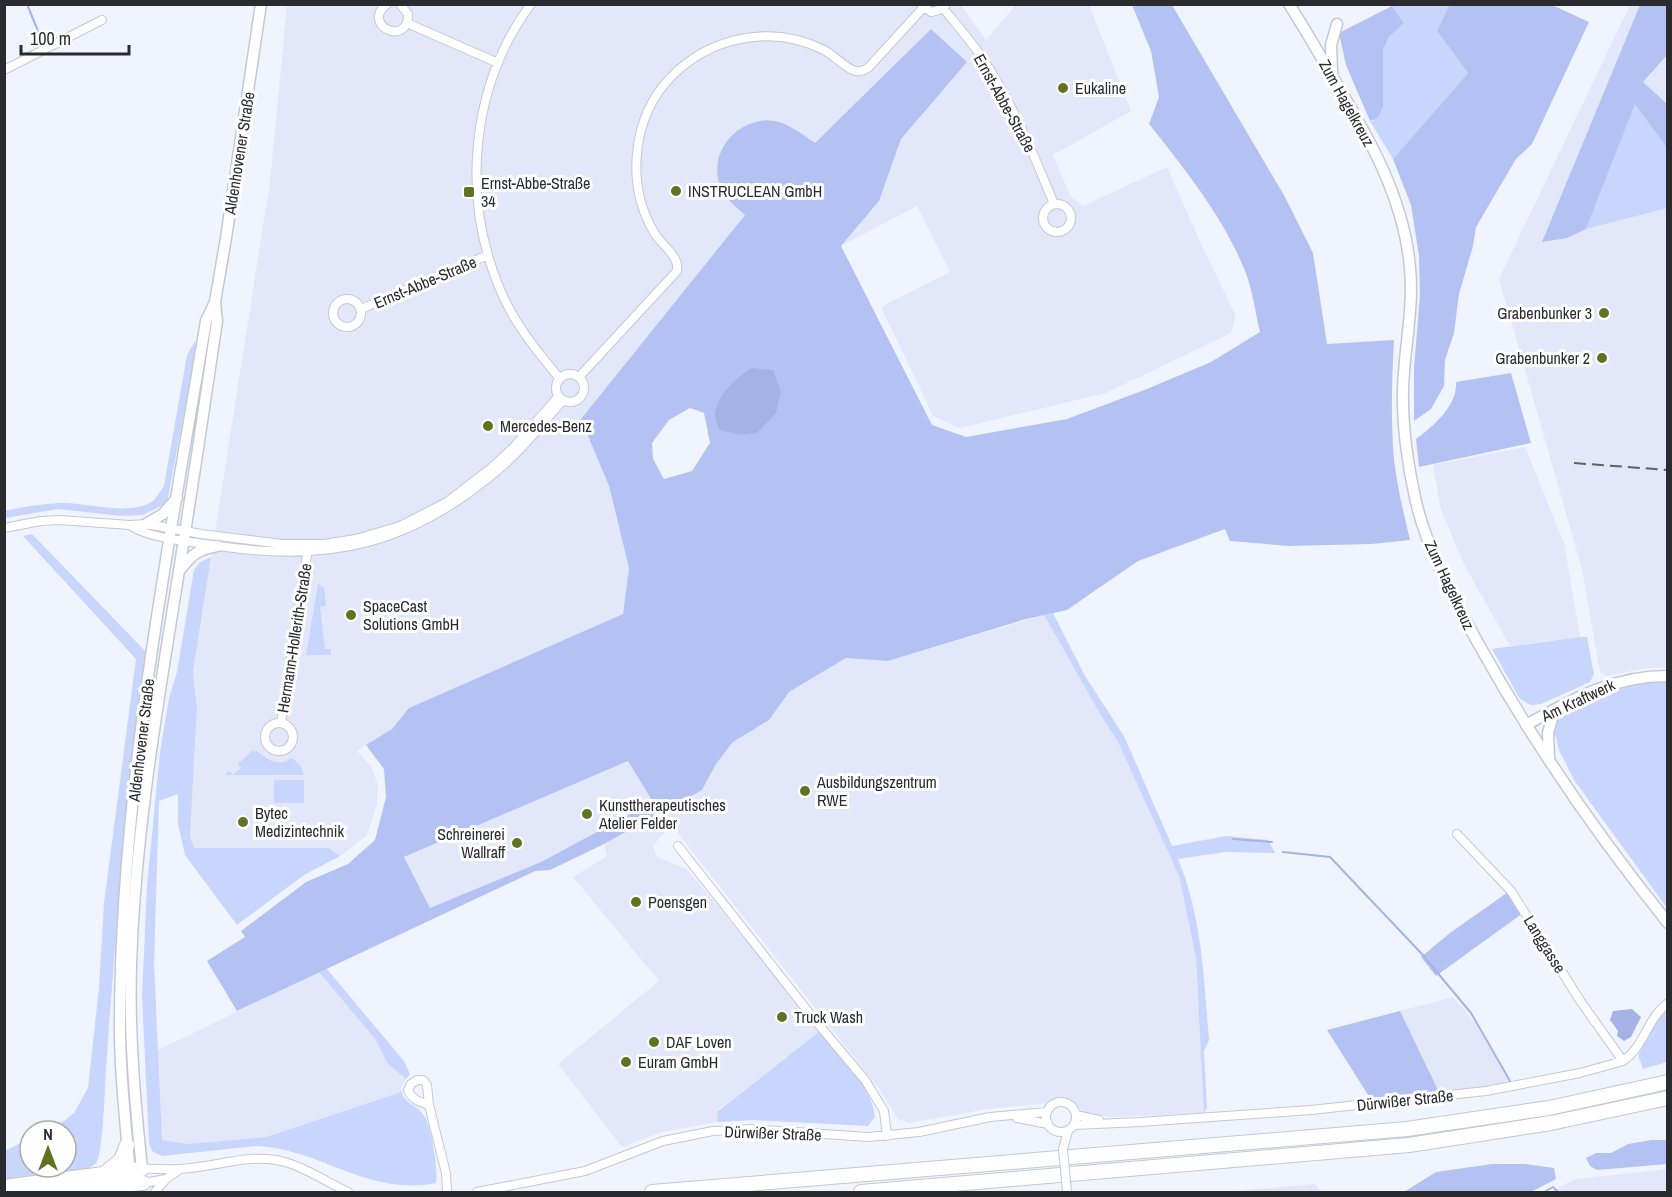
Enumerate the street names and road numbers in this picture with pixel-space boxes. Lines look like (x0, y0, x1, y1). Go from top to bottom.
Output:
street label: Ernst-Abbe-Straße (969, 50, 1041, 156)
street label: Zum Hagelkreuz (1314, 56, 1380, 151)
street label: Aldenhovener Straße (218, 90, 260, 217)
street label: Ernst-Abbe-Straße (370, 251, 480, 313)
street label: Zum Hagelkreuz (1420, 537, 1480, 634)
street label: Hermann-Hollerith-Straße (271, 562, 317, 714)
street label: Am Kraftwerk (1537, 673, 1619, 727)
street label: Aldenhovener Straße (122, 677, 159, 804)
street label: Langgasse (1519, 911, 1571, 977)
street label: Dürwißer Straße (1356, 1084, 1454, 1116)
street label: Dürwißer Straße (724, 1120, 822, 1146)

